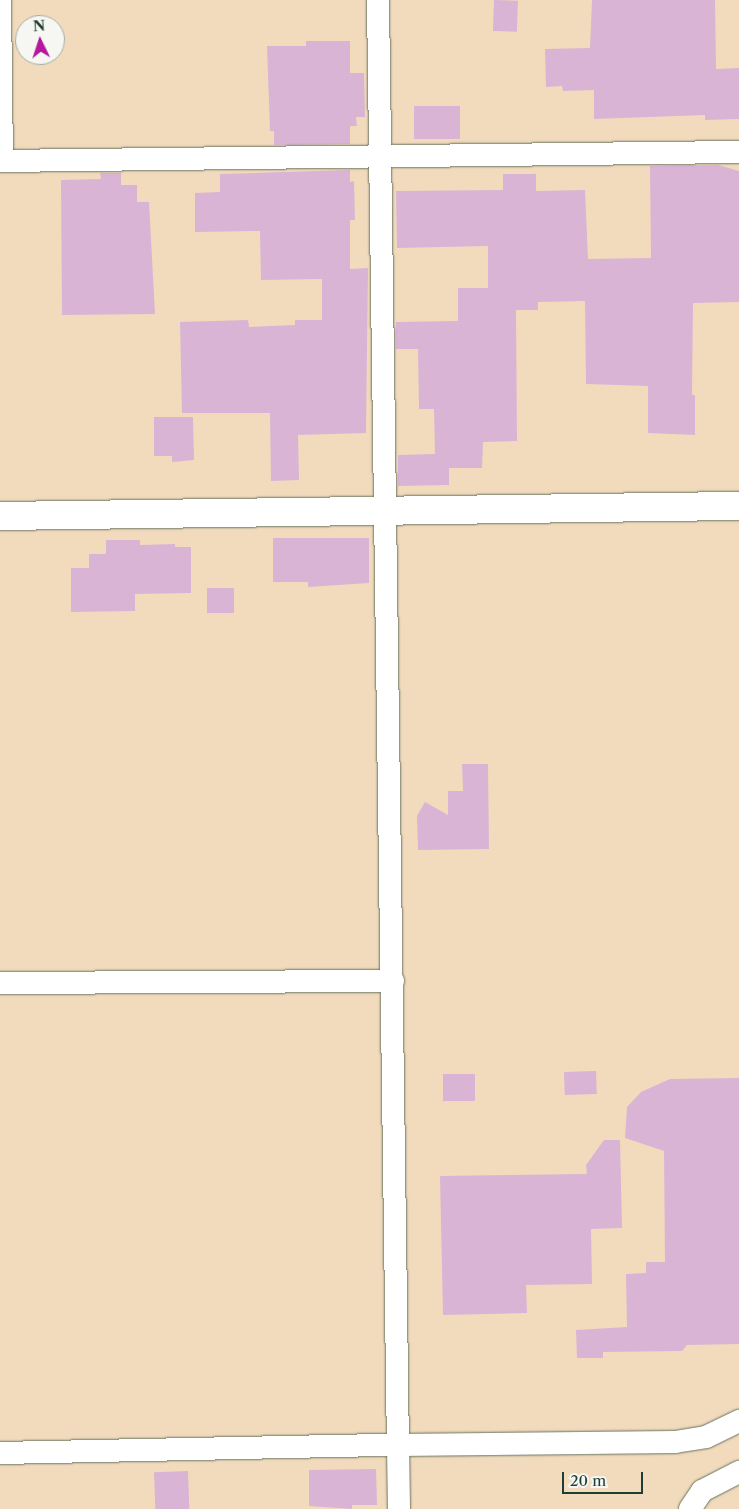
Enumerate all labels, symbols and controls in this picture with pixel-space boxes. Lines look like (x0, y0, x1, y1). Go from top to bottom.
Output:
north arrow (15, 15, 65, 65)
text: N (32, 17, 46, 35)
scale bar (564, 1462, 645, 1494)
text: 20 m (570, 1471, 606, 1490)

